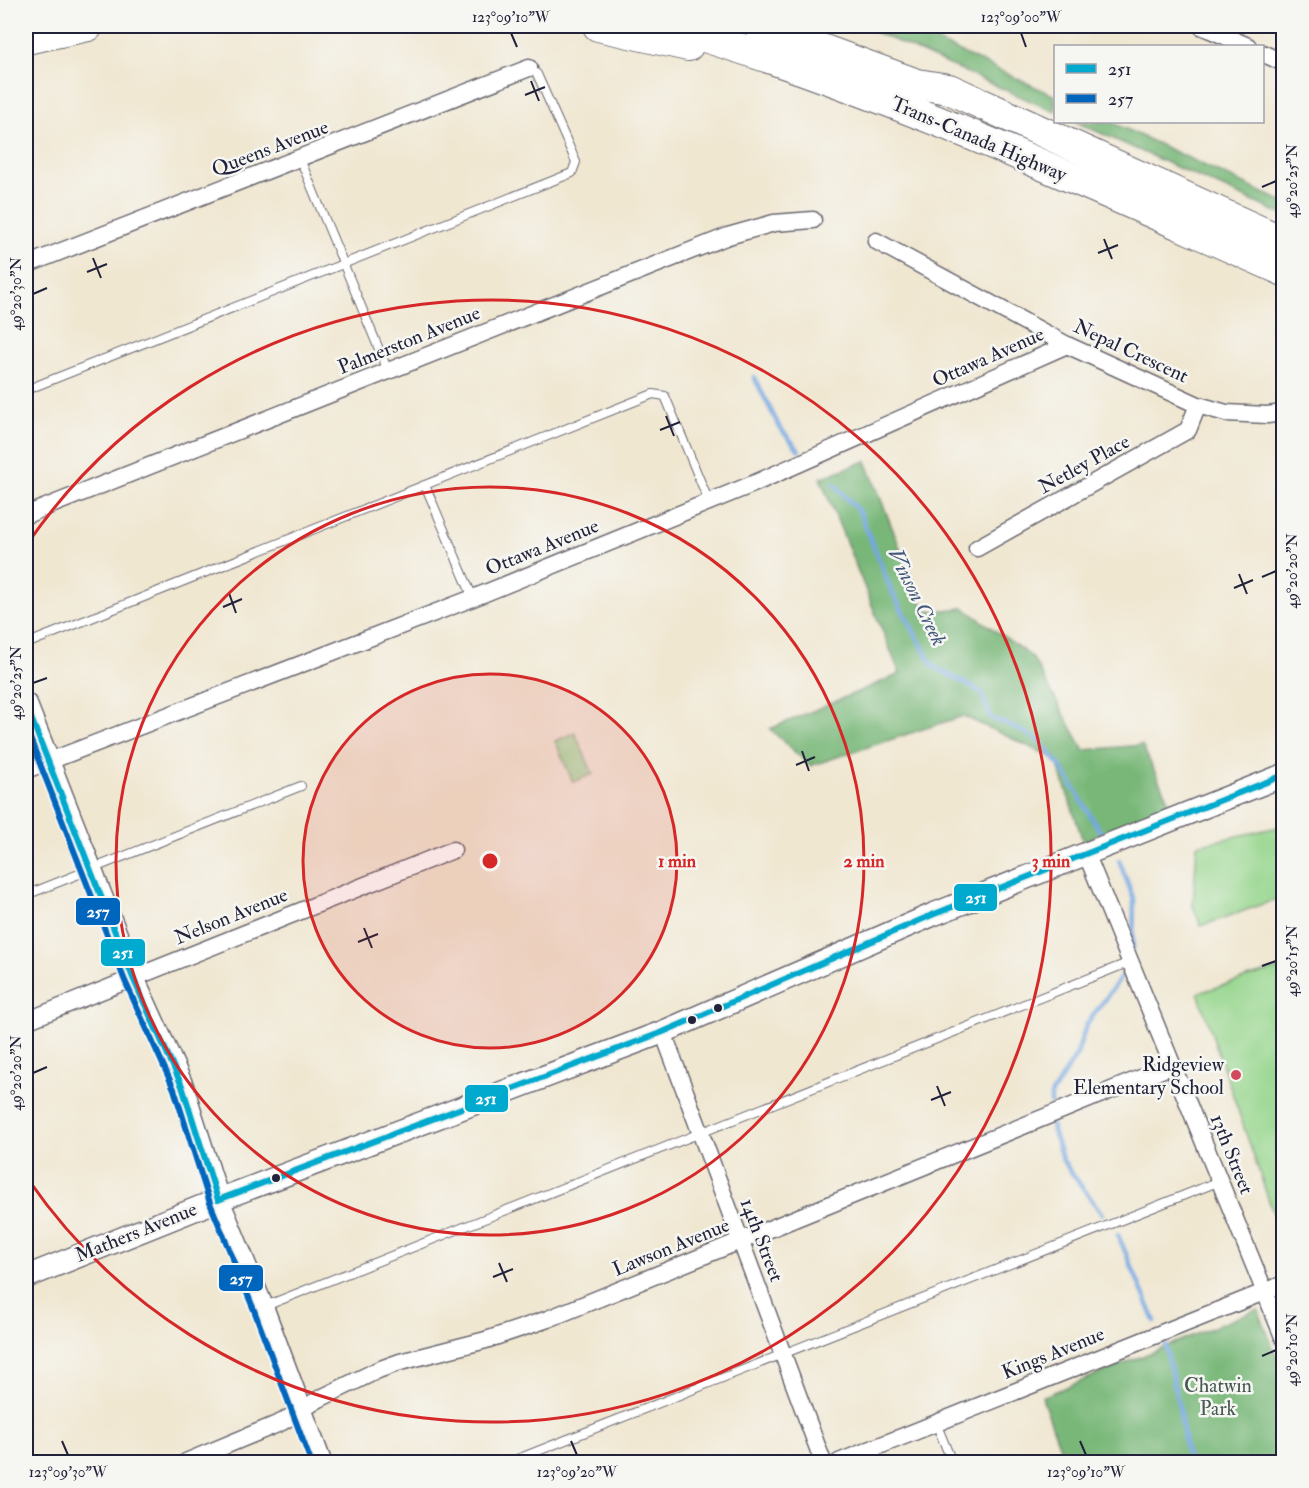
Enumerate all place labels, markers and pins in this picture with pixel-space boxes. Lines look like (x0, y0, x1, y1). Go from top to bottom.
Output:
centre of rings (480, 851, 500, 871)
unlabelled marker (712, 1002, 724, 1014)
unlabelled marker (686, 1014, 698, 1026)
place label: Ridgeview Elementary School (1073, 1052, 1225, 1100)
marker: Ridgeview Elementary School (1229, 1068, 1243, 1082)
unlabelled marker (270, 1172, 282, 1184)

